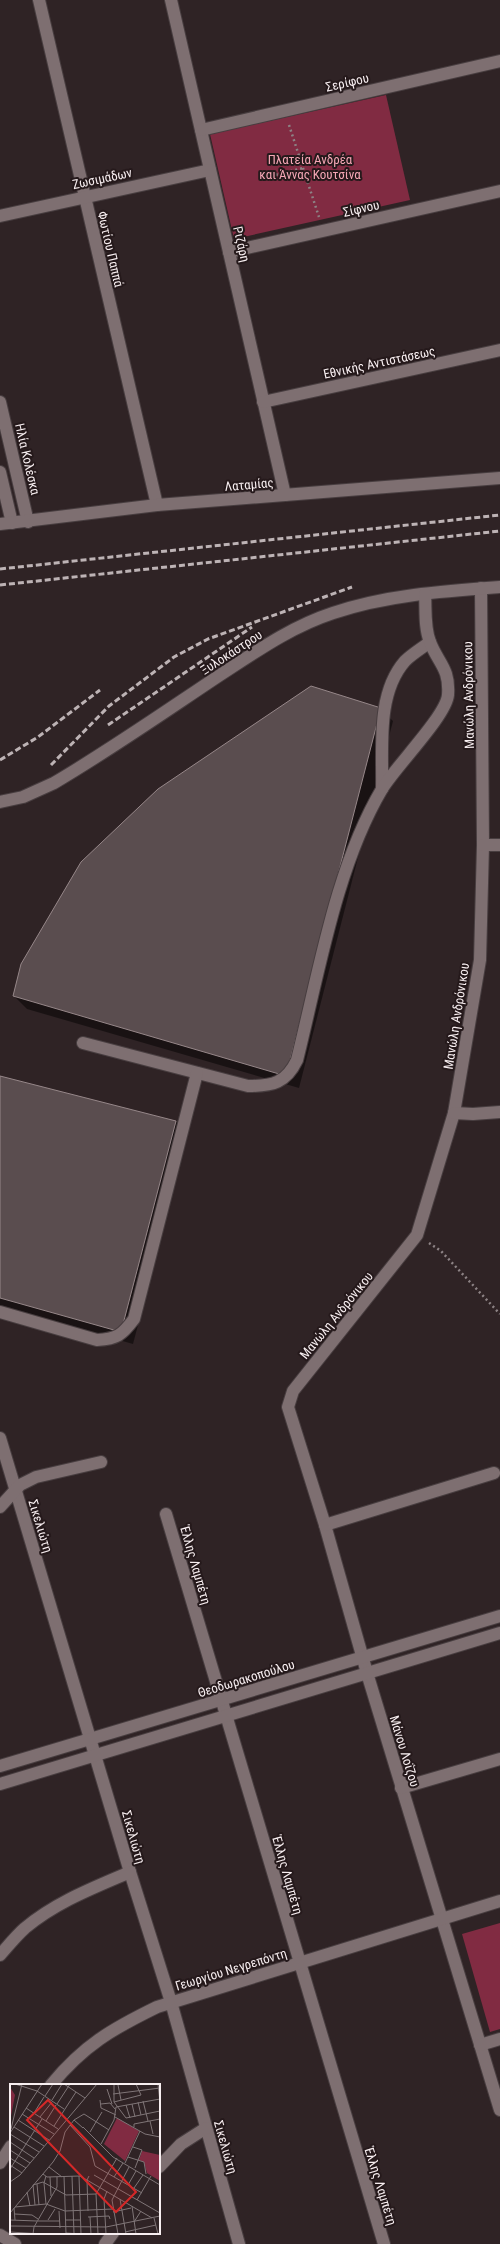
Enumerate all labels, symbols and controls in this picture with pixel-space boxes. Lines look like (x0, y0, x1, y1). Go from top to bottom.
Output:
street label: Σερίφου (324, 70, 370, 95)
park label: Πλατεία Ανδρέα και Άννας Κουτσίνα (259, 152, 361, 182)
street label: Ζωσιμάδων (71, 165, 134, 192)
street label: Σίφνου (342, 197, 381, 220)
street label: Φωτίου Παππά (94, 210, 127, 289)
street label: Ριζάρη (230, 225, 253, 263)
street label: Εθνικής Αντιστάσεως (322, 343, 436, 382)
street label: Ηλία Κολέσκα (12, 422, 43, 497)
street label: Λαταμίας (224, 475, 274, 494)
street label: Ξυλοκάστρου (198, 627, 265, 678)
street label: Μανώλη Ανδρόνικου (460, 641, 477, 749)
street label: Μανώλη Ανδρόνικου (441, 962, 472, 1070)
street label: Μανώλη Ανδρόνικου (297, 1269, 376, 1362)
street label: Σικελιώτη (25, 1498, 56, 1555)
street label: Έλλης Λαμπέτη (177, 1523, 214, 1606)
street label: Θεοδωρακοπούλου (196, 1657, 296, 1700)
street label: Μάνου Λοΐζου (387, 1714, 422, 1789)
street label: Σικελιώτη (119, 1809, 148, 1866)
street label: Έλλης Λαμπέτη (269, 1833, 306, 1916)
street label: Γεωργίου Νεγρεπόντη (174, 1945, 289, 1994)
inset map (10, 2084, 160, 2234)
street label: Σικελιώτη (211, 2119, 240, 2176)
street label: Έλλης Λαμπέτη (361, 2144, 400, 2227)

